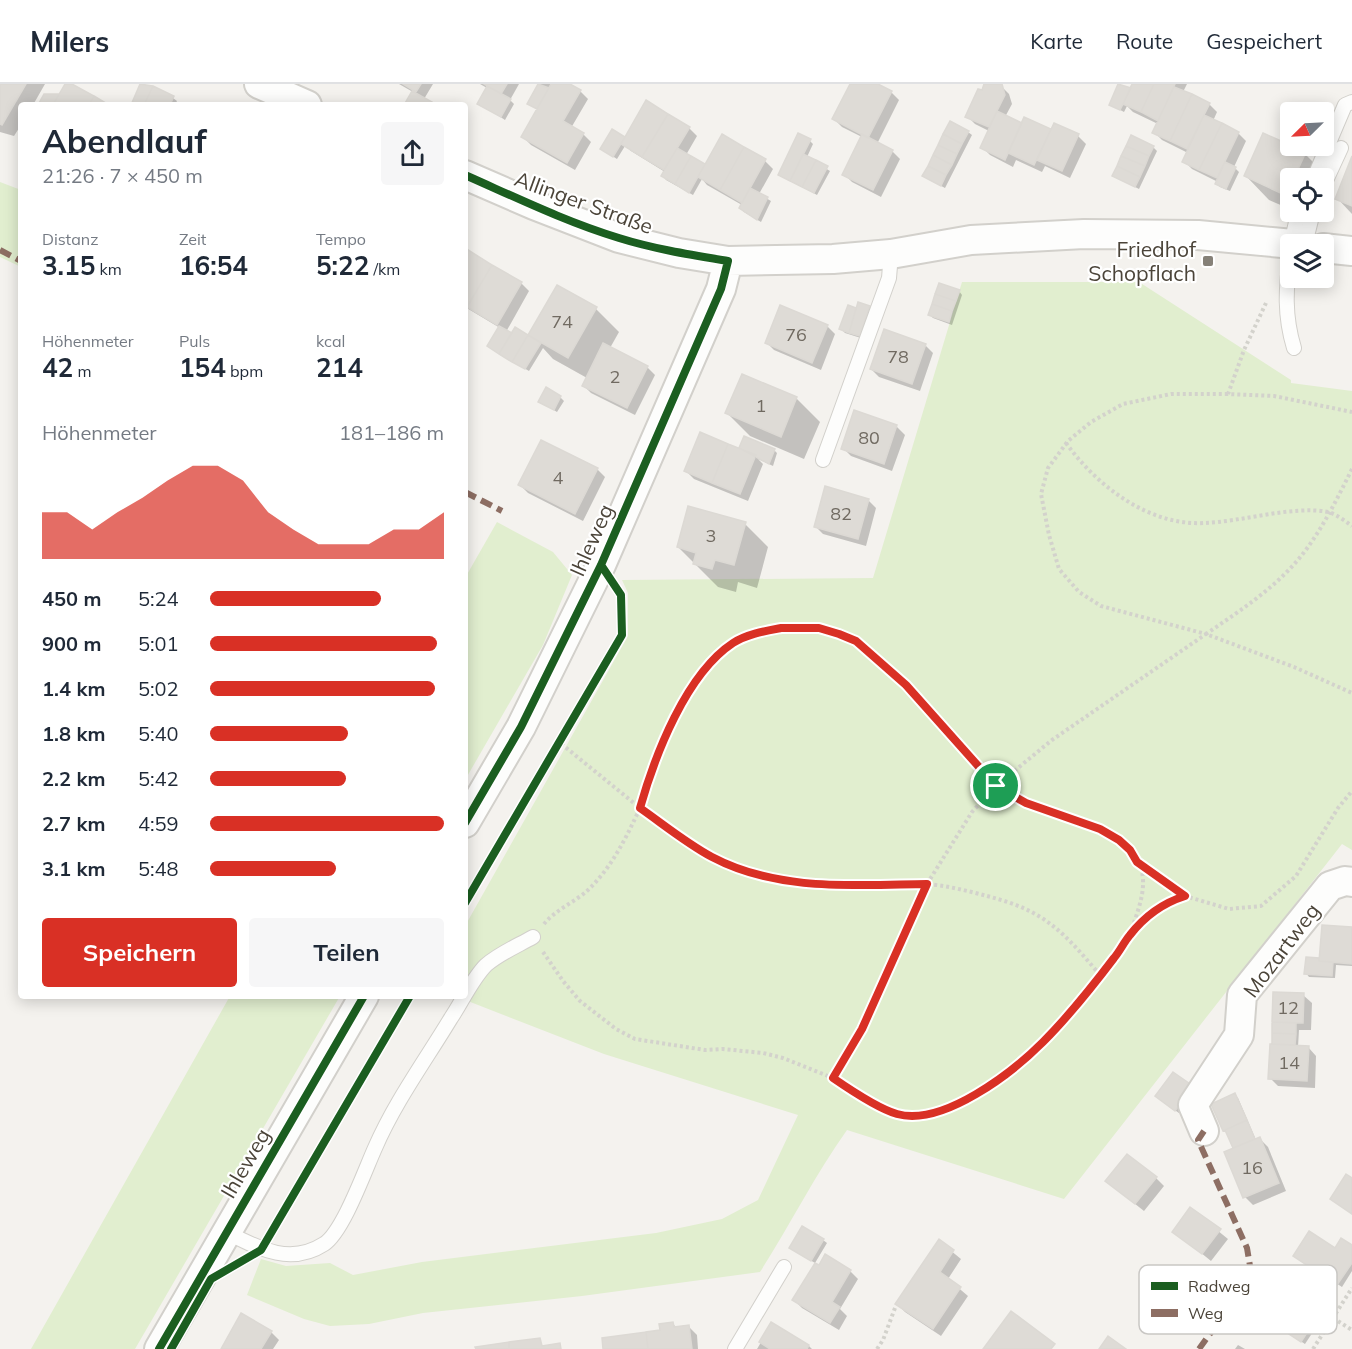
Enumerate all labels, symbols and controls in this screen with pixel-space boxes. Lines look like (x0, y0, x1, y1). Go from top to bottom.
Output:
text: Milers (30, 24, 109, 59)
text: Karte (1030, 28, 1083, 54)
text: Route (1116, 28, 1173, 54)
text: Gespeichert (1206, 28, 1322, 54)
north arrow (1280, 102, 1334, 156)
map controls (1280, 102, 1334, 288)
text: Abendlauf (42, 120, 207, 161)
button: share (381, 122, 444, 185)
text: 21:26 · 7 × 450 m (42, 163, 203, 188)
street label: Allinger Straße (511, 165, 657, 239)
button: locate (1280, 168, 1334, 222)
text: Distanz (42, 229, 99, 249)
text: Zeit (179, 229, 206, 249)
text: Tempo (316, 229, 366, 249)
button: layers (1280, 234, 1334, 288)
place label: Friedhof Schopflach (1088, 236, 1197, 286)
text: 3.15 (42, 249, 95, 282)
text: 16:54 (179, 249, 248, 282)
text: 5:22 (316, 249, 369, 282)
marker: Friedhof Schopflach (1201, 254, 1215, 268)
text: km (95, 259, 122, 279)
text: /km (369, 259, 400, 279)
house number: 74 (551, 310, 573, 333)
house number: 76 (785, 323, 807, 346)
text: Höhenmeter (42, 331, 134, 351)
text: Puls (179, 331, 210, 351)
text: kcal (316, 331, 345, 351)
house number: 78 (887, 345, 909, 368)
text: 42 (42, 351, 73, 384)
text: 154 (179, 351, 226, 384)
text: 214 (316, 351, 363, 384)
text: m (73, 361, 91, 381)
text: bpm (226, 361, 263, 381)
house number: 2 (610, 365, 620, 388)
house number: 1 (756, 394, 766, 417)
text: Höhenmeter (42, 420, 157, 445)
text: 181–186 m (339, 420, 444, 445)
house number: 80 (858, 426, 880, 449)
house number: 4 (553, 466, 564, 489)
street label: Ihleweg (564, 500, 618, 580)
house number: 82 (830, 502, 852, 525)
house number: 3 (706, 524, 716, 547)
text: 450 m (42, 586, 101, 611)
text: 5:24 (138, 586, 179, 611)
text: 900 m (42, 631, 101, 656)
text: 5:01 (138, 631, 179, 656)
text: 1.4 km (42, 676, 105, 701)
text: 5:02 (138, 676, 179, 701)
text: 1.8 km (42, 721, 105, 746)
text: 5:40 (138, 721, 179, 746)
pin (970, 760, 1021, 811)
text: 2.2 km (42, 766, 105, 791)
text: 5:42 (138, 766, 179, 791)
icon: arrive (979, 769, 1012, 802)
text: 2.7 km (42, 811, 105, 836)
text: 4:59 (138, 811, 179, 836)
text: 3.1 km (42, 856, 105, 881)
text: 5:48 (138, 856, 179, 881)
street label: Mozartweg (1237, 898, 1325, 1002)
button: Speichern (42, 918, 237, 987)
button: Teilen (249, 918, 444, 987)
house number: 12 (1277, 996, 1299, 1019)
house number: 14 (1278, 1051, 1300, 1074)
street label: Ihleweg (215, 1123, 275, 1203)
house number: 16 (1241, 1156, 1263, 1179)
legend (1139, 1265, 1337, 1334)
text: Radweg (1188, 1276, 1250, 1296)
text: Weg (1188, 1303, 1223, 1323)

